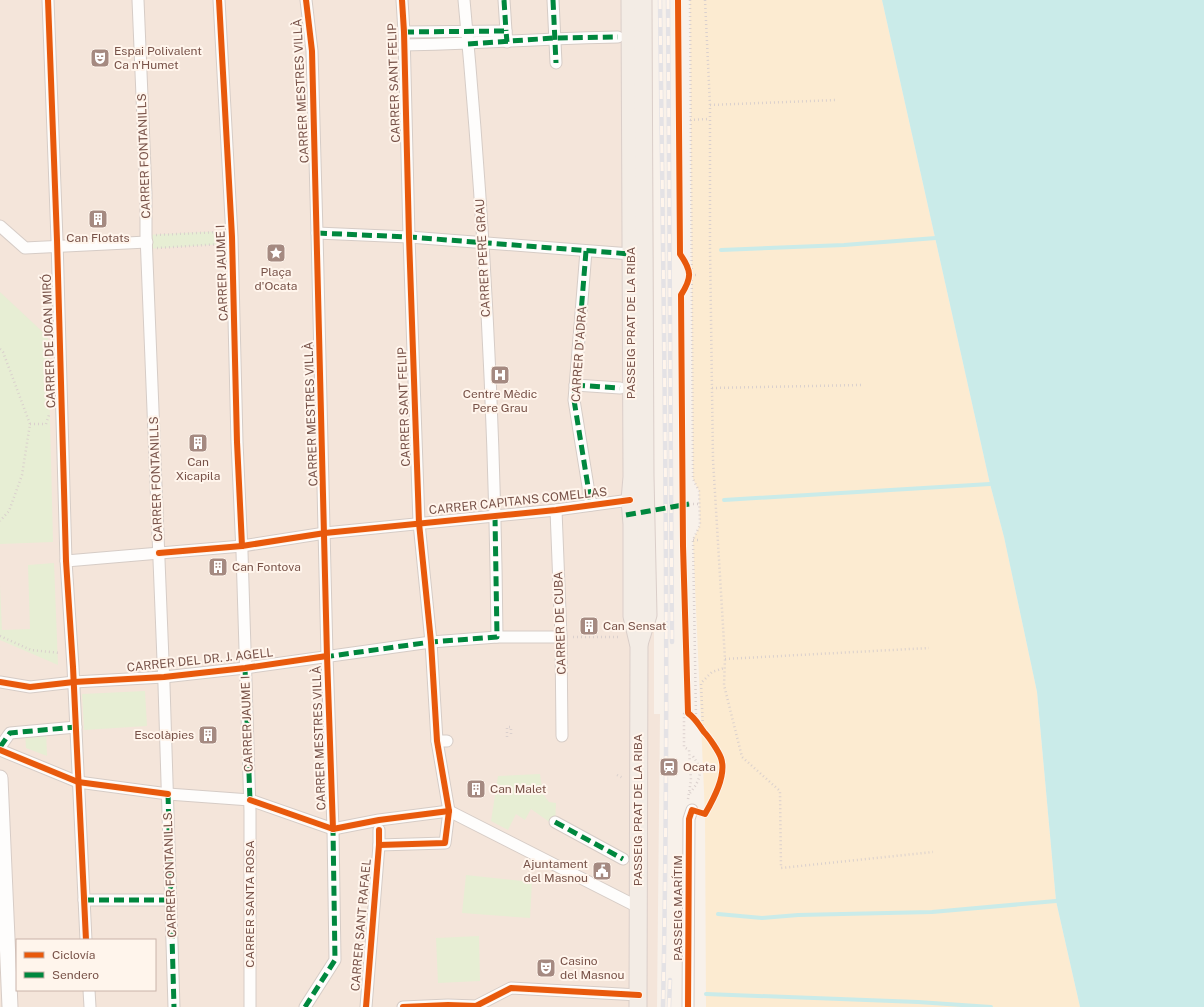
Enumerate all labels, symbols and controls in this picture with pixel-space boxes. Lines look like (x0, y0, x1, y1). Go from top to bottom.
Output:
street label: CARRER MESTRES VILLÀ (290, 18, 312, 164)
street label: CARRER SANT FELIP (385, 23, 403, 143)
place label: Espai Polivalent Ca n'Humet (114, 44, 202, 72)
theatre icon: Espai Polivalent Ca n'Humet (89, 47, 111, 69)
street label: CARRER FONTANILLS (135, 93, 153, 219)
street label: CARRER PERE GRAU (473, 198, 493, 318)
building icon: Can Flotats (87, 208, 109, 230)
street label: CARRER JAUME I (213, 225, 231, 321)
place label: Can Flotats (66, 231, 130, 245)
place icon: Plaça d'Ocata (265, 242, 287, 264)
street label: PASSEIG PRAT DE LA RIBA (624, 246, 638, 399)
place label: Plaça d'Ocata (255, 265, 297, 293)
street label: CARRER DE JOAN MIRÓ (40, 273, 58, 408)
street label: CARRER D'ADRA (569, 305, 589, 402)
street label: CARRER MESTRES VILLÀ (301, 341, 321, 487)
street label: CARRER SANT FELIP (395, 347, 413, 467)
hospital icon: Centre Mèdic Pere Grau (489, 364, 511, 386)
place label: Centre Mèdic Pere Grau (463, 387, 537, 415)
street label: CARRER FONTANILLS (147, 416, 165, 542)
building icon: Can Xicapila (187, 432, 209, 454)
place label: Can Xicapila (176, 455, 220, 483)
street label: CARRER CAPITANS COMELLAS (428, 485, 608, 517)
building icon: Can Fontova (207, 556, 229, 578)
place label: Can Fontova (232, 560, 301, 574)
street label: CARRER DE CUBA (551, 571, 569, 675)
building icon: Can Sensat (578, 615, 600, 637)
place label: Can Sensat (603, 619, 667, 633)
street label: CARRER DEL DR. J. AGELL (126, 645, 274, 675)
street label: CARRER MESTRES VILLÀ (309, 665, 329, 811)
street label: CARRER JAUME I (238, 676, 256, 772)
building icon: Escolàpies (197, 724, 219, 746)
place label: Escolàpies (134, 728, 194, 742)
street label: PASSEIG PRAT DE LA RIBA (631, 733, 645, 886)
station icon: Ocata (658, 756, 680, 778)
place label: Ocata (683, 760, 716, 774)
building icon: Can Malet (465, 778, 487, 800)
place label: Can Malet (490, 782, 547, 796)
street label: CARRER FONTANILLS (161, 812, 179, 938)
street label: CARRER SANTA ROSA (243, 840, 257, 968)
street label: PASSEIG MARÍTIM (671, 855, 685, 961)
place label: Ajuntament del Masnou (523, 857, 588, 885)
street label: CARRER SANT RAFAEL (348, 858, 374, 992)
public building icon: Ajuntament del Masnou (591, 860, 613, 882)
legend (16, 939, 156, 991)
text: Ciclovía (52, 948, 95, 962)
place label: Casino del Masnou (560, 954, 624, 982)
theatre icon: Casino del Masnou (535, 957, 557, 979)
text: Sendero (52, 968, 99, 982)

